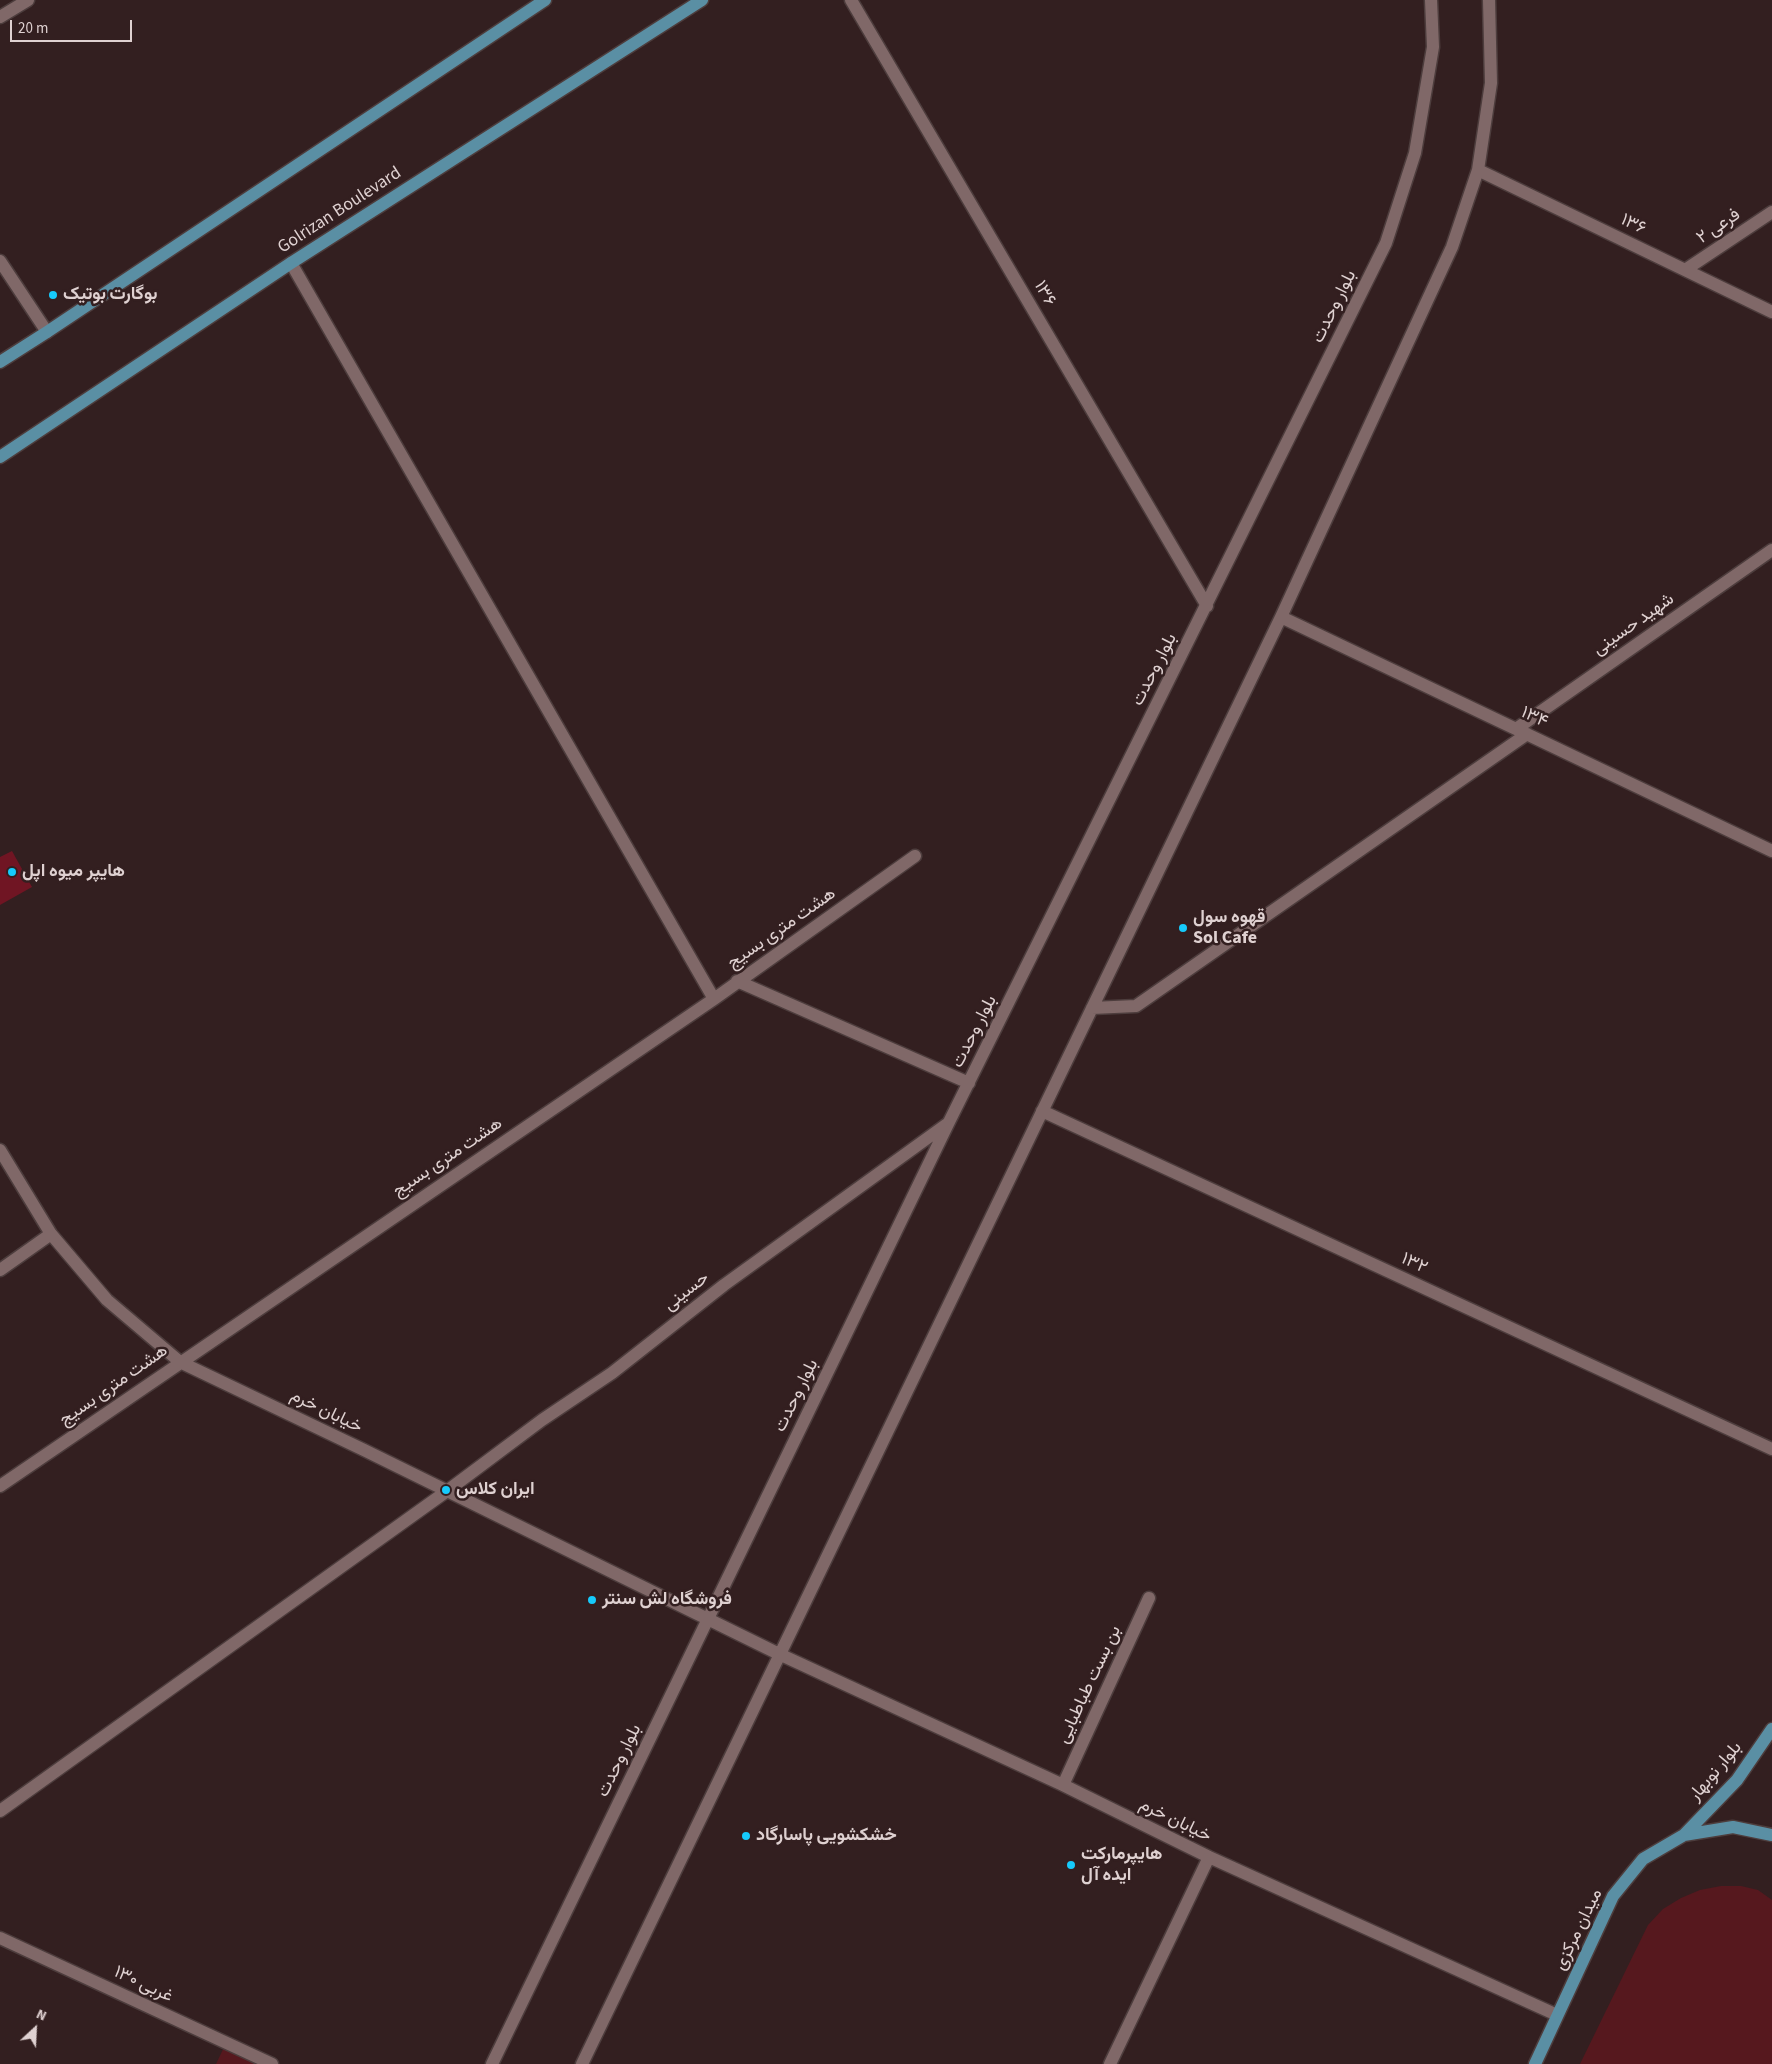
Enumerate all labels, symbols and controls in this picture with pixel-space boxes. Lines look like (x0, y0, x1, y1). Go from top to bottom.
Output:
scale bar (12, 10, 135, 42)
text: 20 m (18, 18, 48, 39)
street label: Golrizan Boulevard (274, 163, 406, 259)
street label: فرعی ۲ (1693, 205, 1745, 249)
street label: ۱۳۶ (1617, 210, 1649, 240)
street label: بلوار وحدت (1308, 267, 1362, 347)
street label: ۱۳۶ (1028, 277, 1060, 311)
place label: بوگارت بوتیک (63, 284, 158, 306)
marker: بوگارت بوتیک (47, 289, 59, 301)
street label: شهید حسینی (1589, 589, 1679, 661)
street label: بلوار وحدت (1128, 630, 1182, 710)
street label: ۱۳۴ (1517, 702, 1551, 734)
place label: هایپر میوه اپل (22, 861, 125, 883)
marker: هایپر میوه اپل (6, 866, 18, 878)
street label: هشت متری بسیج (723, 884, 841, 974)
place label: قهوه سول Sol Cafe (1193, 907, 1265, 950)
marker: قهوه سول Sol Cafe (1177, 922, 1189, 934)
street label: بلوار وحدت (948, 992, 1002, 1072)
street label: هشت متری بسیج (389, 1113, 507, 1203)
street label: ۱۳۲ (1397, 1249, 1431, 1279)
street label: حسینی (660, 1268, 714, 1316)
street label: هشت متری بسیج (55, 1341, 173, 1431)
street label: بلوار وحدت (770, 1356, 824, 1436)
street label: خیابان خرم (286, 1385, 366, 1439)
place label: ایران کلاس (456, 1479, 535, 1501)
marker: ایران کلاس (440, 1484, 452, 1496)
place label: فروشگاه لش سنتر (602, 1589, 732, 1611)
marker: فروشگاه لش سنتر (586, 1594, 598, 1606)
street label: بن بست طباطبایی (1053, 1623, 1127, 1747)
street label: بلوار وحدت (593, 1721, 647, 1801)
street label: بلوار نوبهار (1685, 1738, 1747, 1806)
street label: خیابان خرم (1135, 1794, 1215, 1848)
place label: خشکشویی پاسارگاد (756, 1825, 897, 1847)
marker: خشکشویی پاسارگاد (740, 1830, 752, 1842)
place label: هایپرمارکت ایده آل (1081, 1844, 1163, 1886)
marker: هایپرمارکت ایده آل (1065, 1859, 1077, 1871)
street label: میدان مرکزی (1550, 1886, 1608, 1974)
street label: ۱۳۰ غربی (110, 1962, 176, 2008)
north arrow (10, 2004, 60, 2054)
text: N (33, 2004, 50, 2026)

